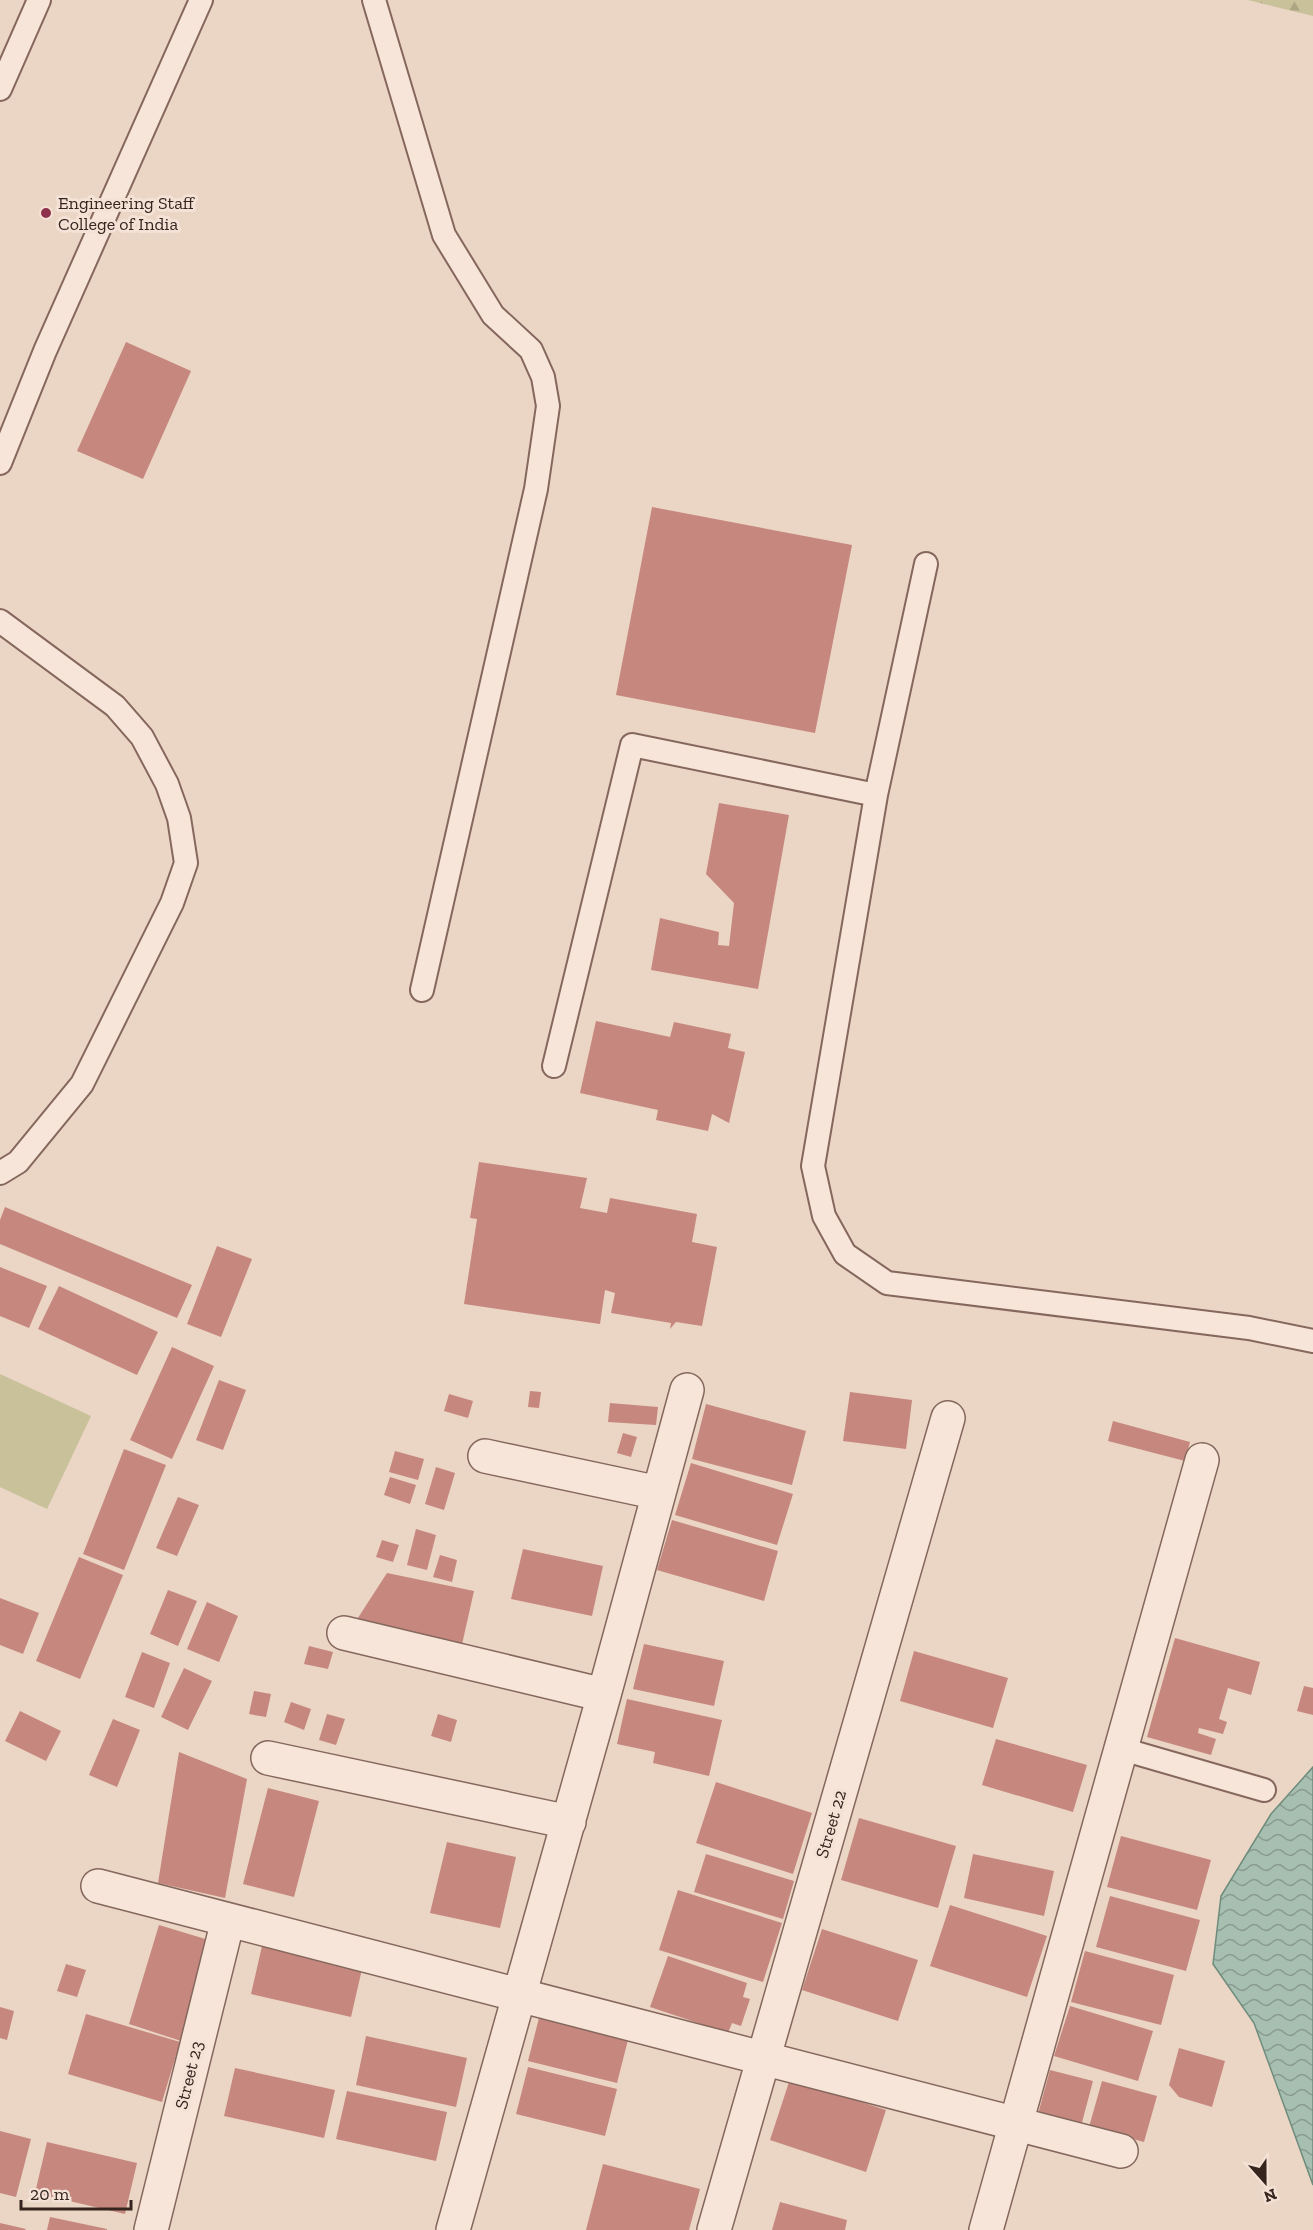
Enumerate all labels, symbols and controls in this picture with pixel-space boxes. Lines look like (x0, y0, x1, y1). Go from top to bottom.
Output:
place label: Engineering Staff College of India (58, 192, 196, 235)
marker: Engineering Staff College of India (39, 206, 53, 220)
street label: Street 22 (811, 1787, 851, 1861)
street label: Street 23 (170, 2038, 208, 2111)
north arrow (1235, 2152, 1295, 2212)
scale bar (21, 2173, 130, 2211)
text: 20 m (30, 2183, 70, 2205)
text: N (1261, 2184, 1279, 2207)

